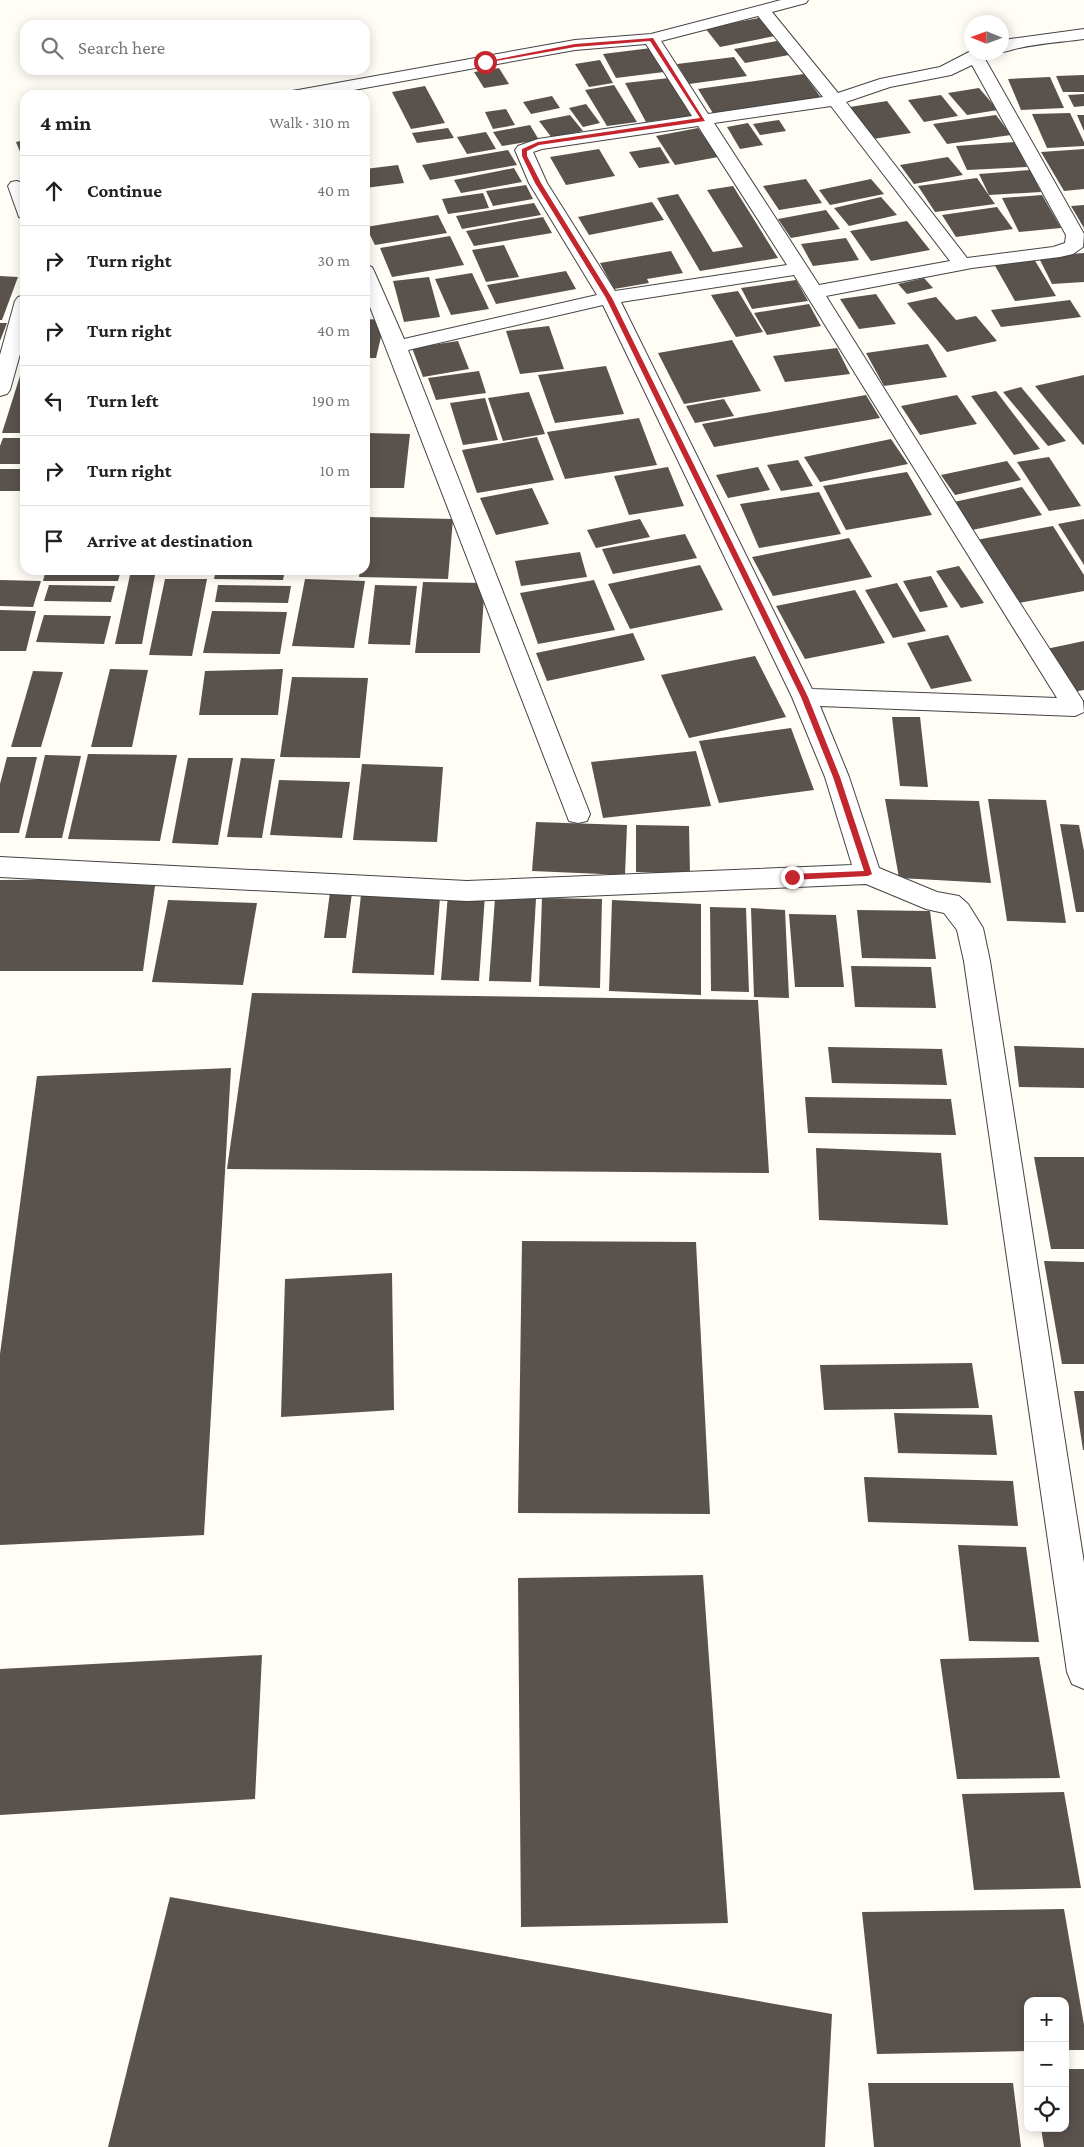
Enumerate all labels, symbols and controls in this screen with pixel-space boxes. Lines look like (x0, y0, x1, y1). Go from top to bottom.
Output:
north arrow (964, 15, 1009, 60)
search box (20, 20, 370, 75)
icon: search (38, 34, 66, 62)
text: Search here (78, 37, 165, 58)
route start (474, 51, 497, 74)
text: 4 min (40, 111, 91, 135)
text: Walk · 310 m (269, 114, 350, 131)
icon: ahead (40, 177, 68, 205)
text: Continue (87, 180, 162, 201)
text: 40 m (317, 182, 350, 199)
icon: right (40, 247, 68, 275)
text: Turn right (87, 250, 172, 271)
text: 30 m (318, 252, 350, 269)
icon: right (40, 317, 68, 345)
text: Turn right (87, 320, 172, 341)
text: 40 m (317, 322, 350, 339)
icon: left (40, 387, 68, 415)
text: Turn left (87, 390, 159, 411)
text: 190 m (312, 392, 350, 409)
icon: right (40, 457, 68, 485)
text: Turn right (87, 460, 172, 481)
text: 10 m (320, 462, 350, 479)
icon: arrive (40, 527, 68, 555)
text: Arrive at destination (87, 530, 253, 551)
route end (781, 866, 804, 889)
map controls (1024, 1997, 1069, 2132)
button: + (1024, 1997, 1069, 2042)
button: − (1024, 2042, 1069, 2087)
button: locate (1024, 2087, 1069, 2132)

